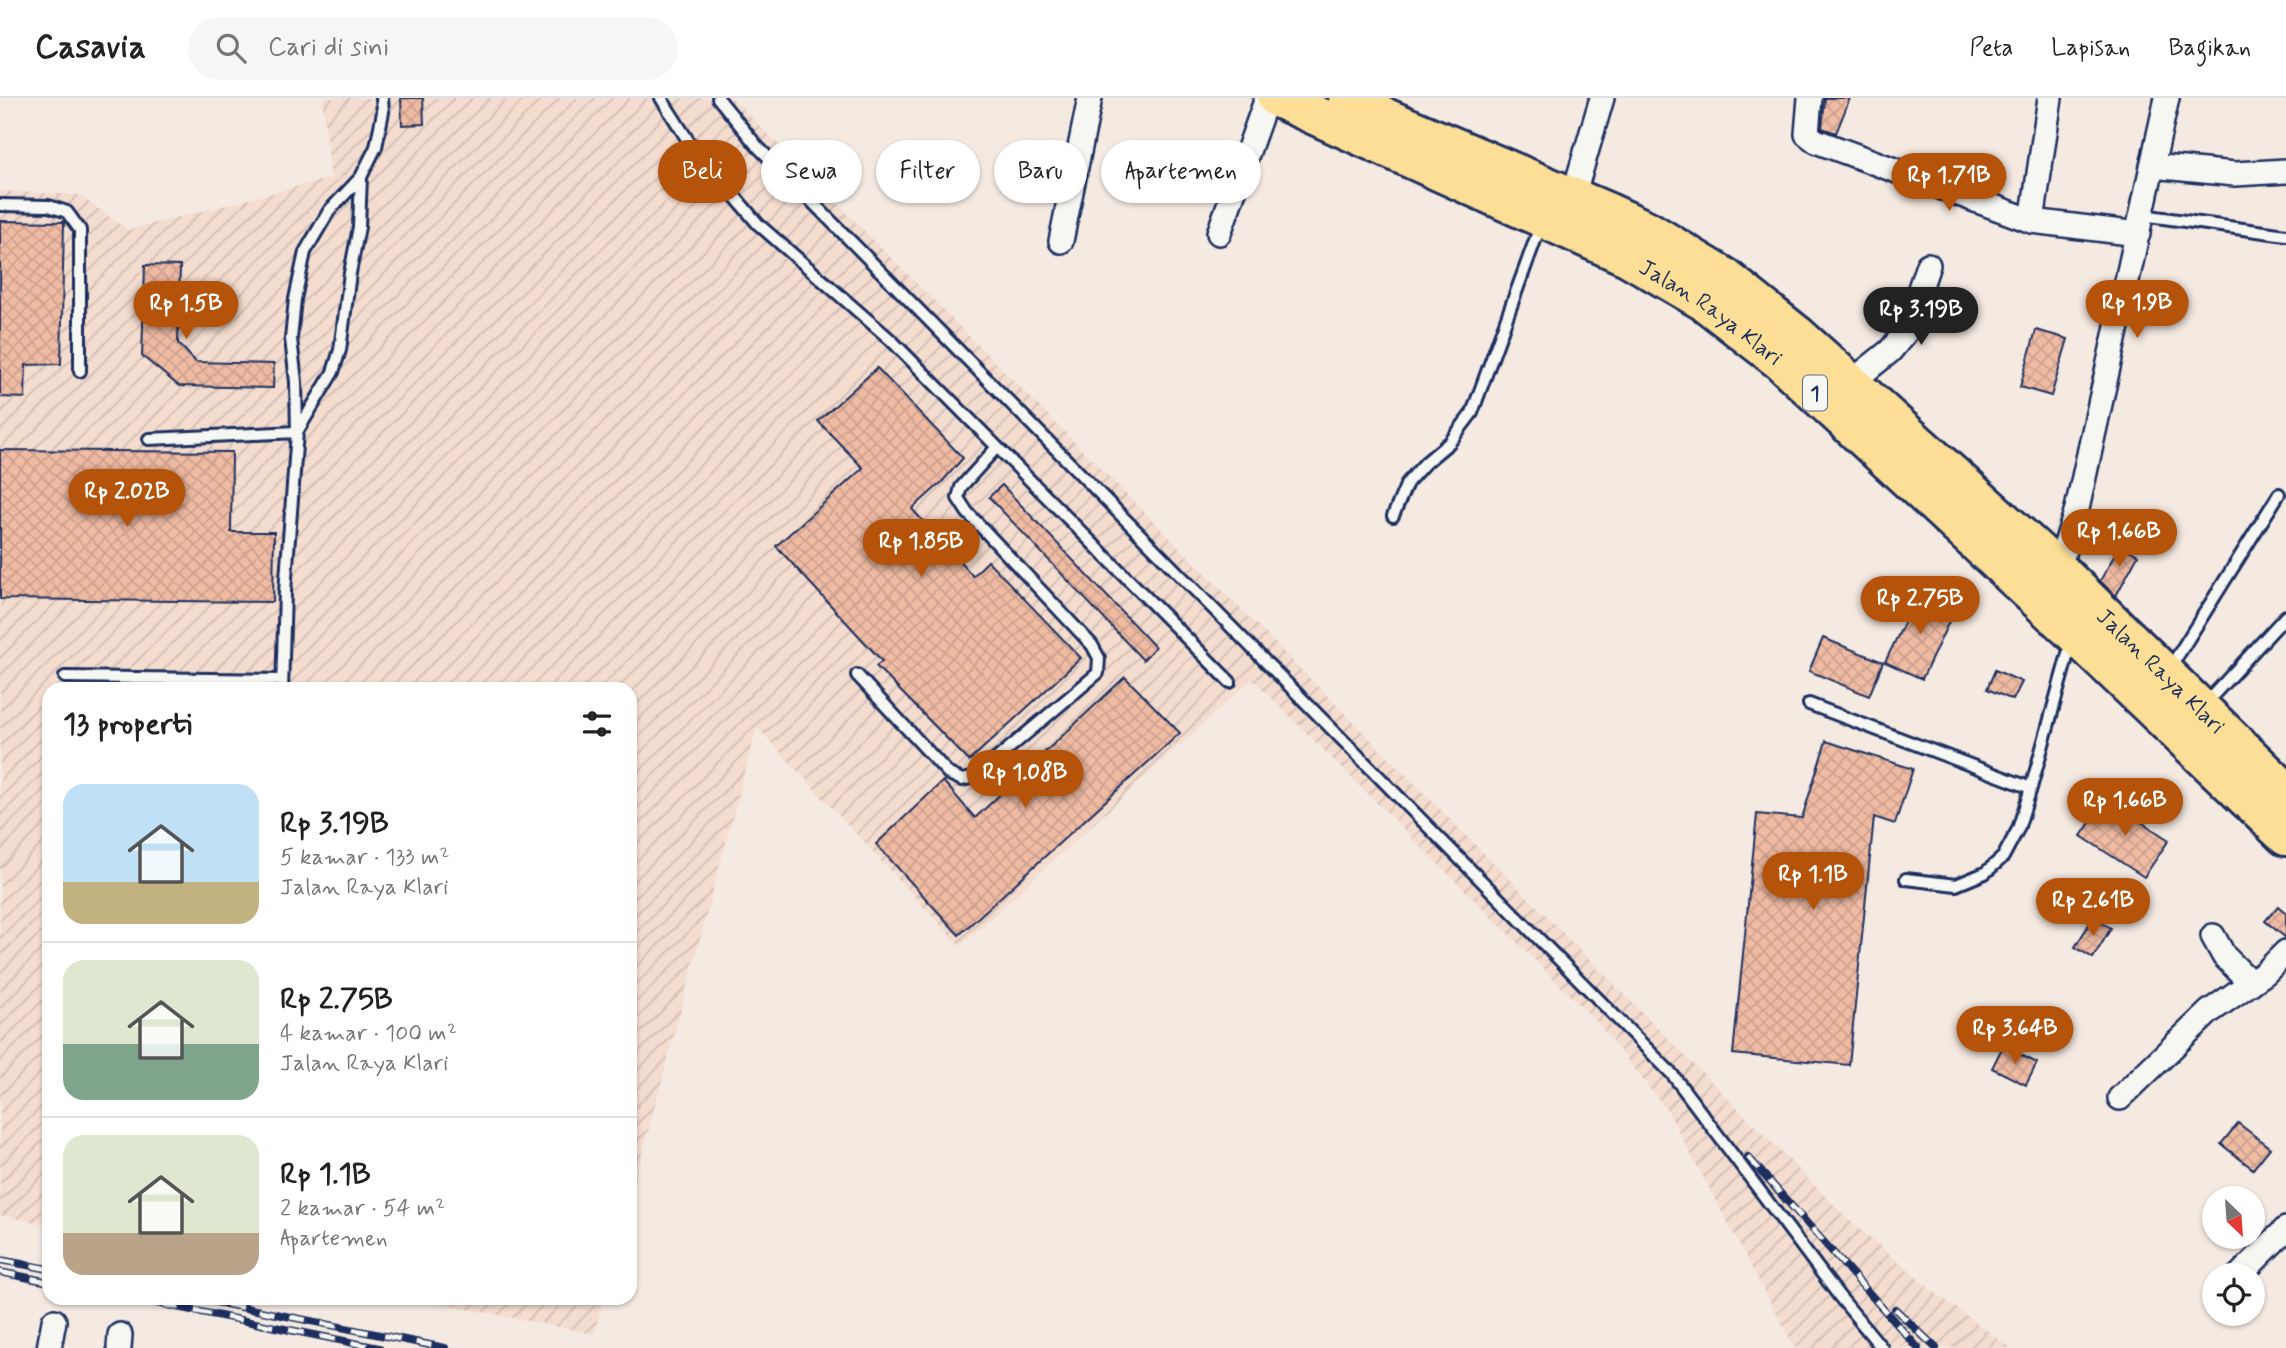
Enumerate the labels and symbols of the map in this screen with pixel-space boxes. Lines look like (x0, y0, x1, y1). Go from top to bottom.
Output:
pin: Rp 1.71B (1877, 153, 2021, 213)
street label: Jalan Raya Klari (1633, 253, 1788, 373)
pin: Rp 1.9B (2072, 280, 2202, 340)
pin: Rp 1.5B (121, 282, 251, 341)
pin: Rp 3.19B (1849, 288, 1993, 347)
road number: 1 (1803, 376, 1827, 410)
pin: Rp 2.02B (55, 470, 199, 529)
pin: Rp 1.66B (2047, 510, 2191, 569)
pin: Rp 1.85B (849, 519, 993, 579)
pin: Rp 2.75B (1848, 576, 1992, 636)
street label: Jalan Raya Klari (2089, 603, 2231, 741)
pin: Rp 1.08B (953, 750, 1097, 810)
pin: Rp 1.66B (2053, 778, 2197, 838)
pin: Rp 1.1B (1748, 852, 1878, 912)
pin: Rp 2.61B (2021, 878, 2165, 938)
pin: Rp 3.64B (1943, 1006, 2087, 1066)
north arrow (2202, 1186, 2264, 1250)

